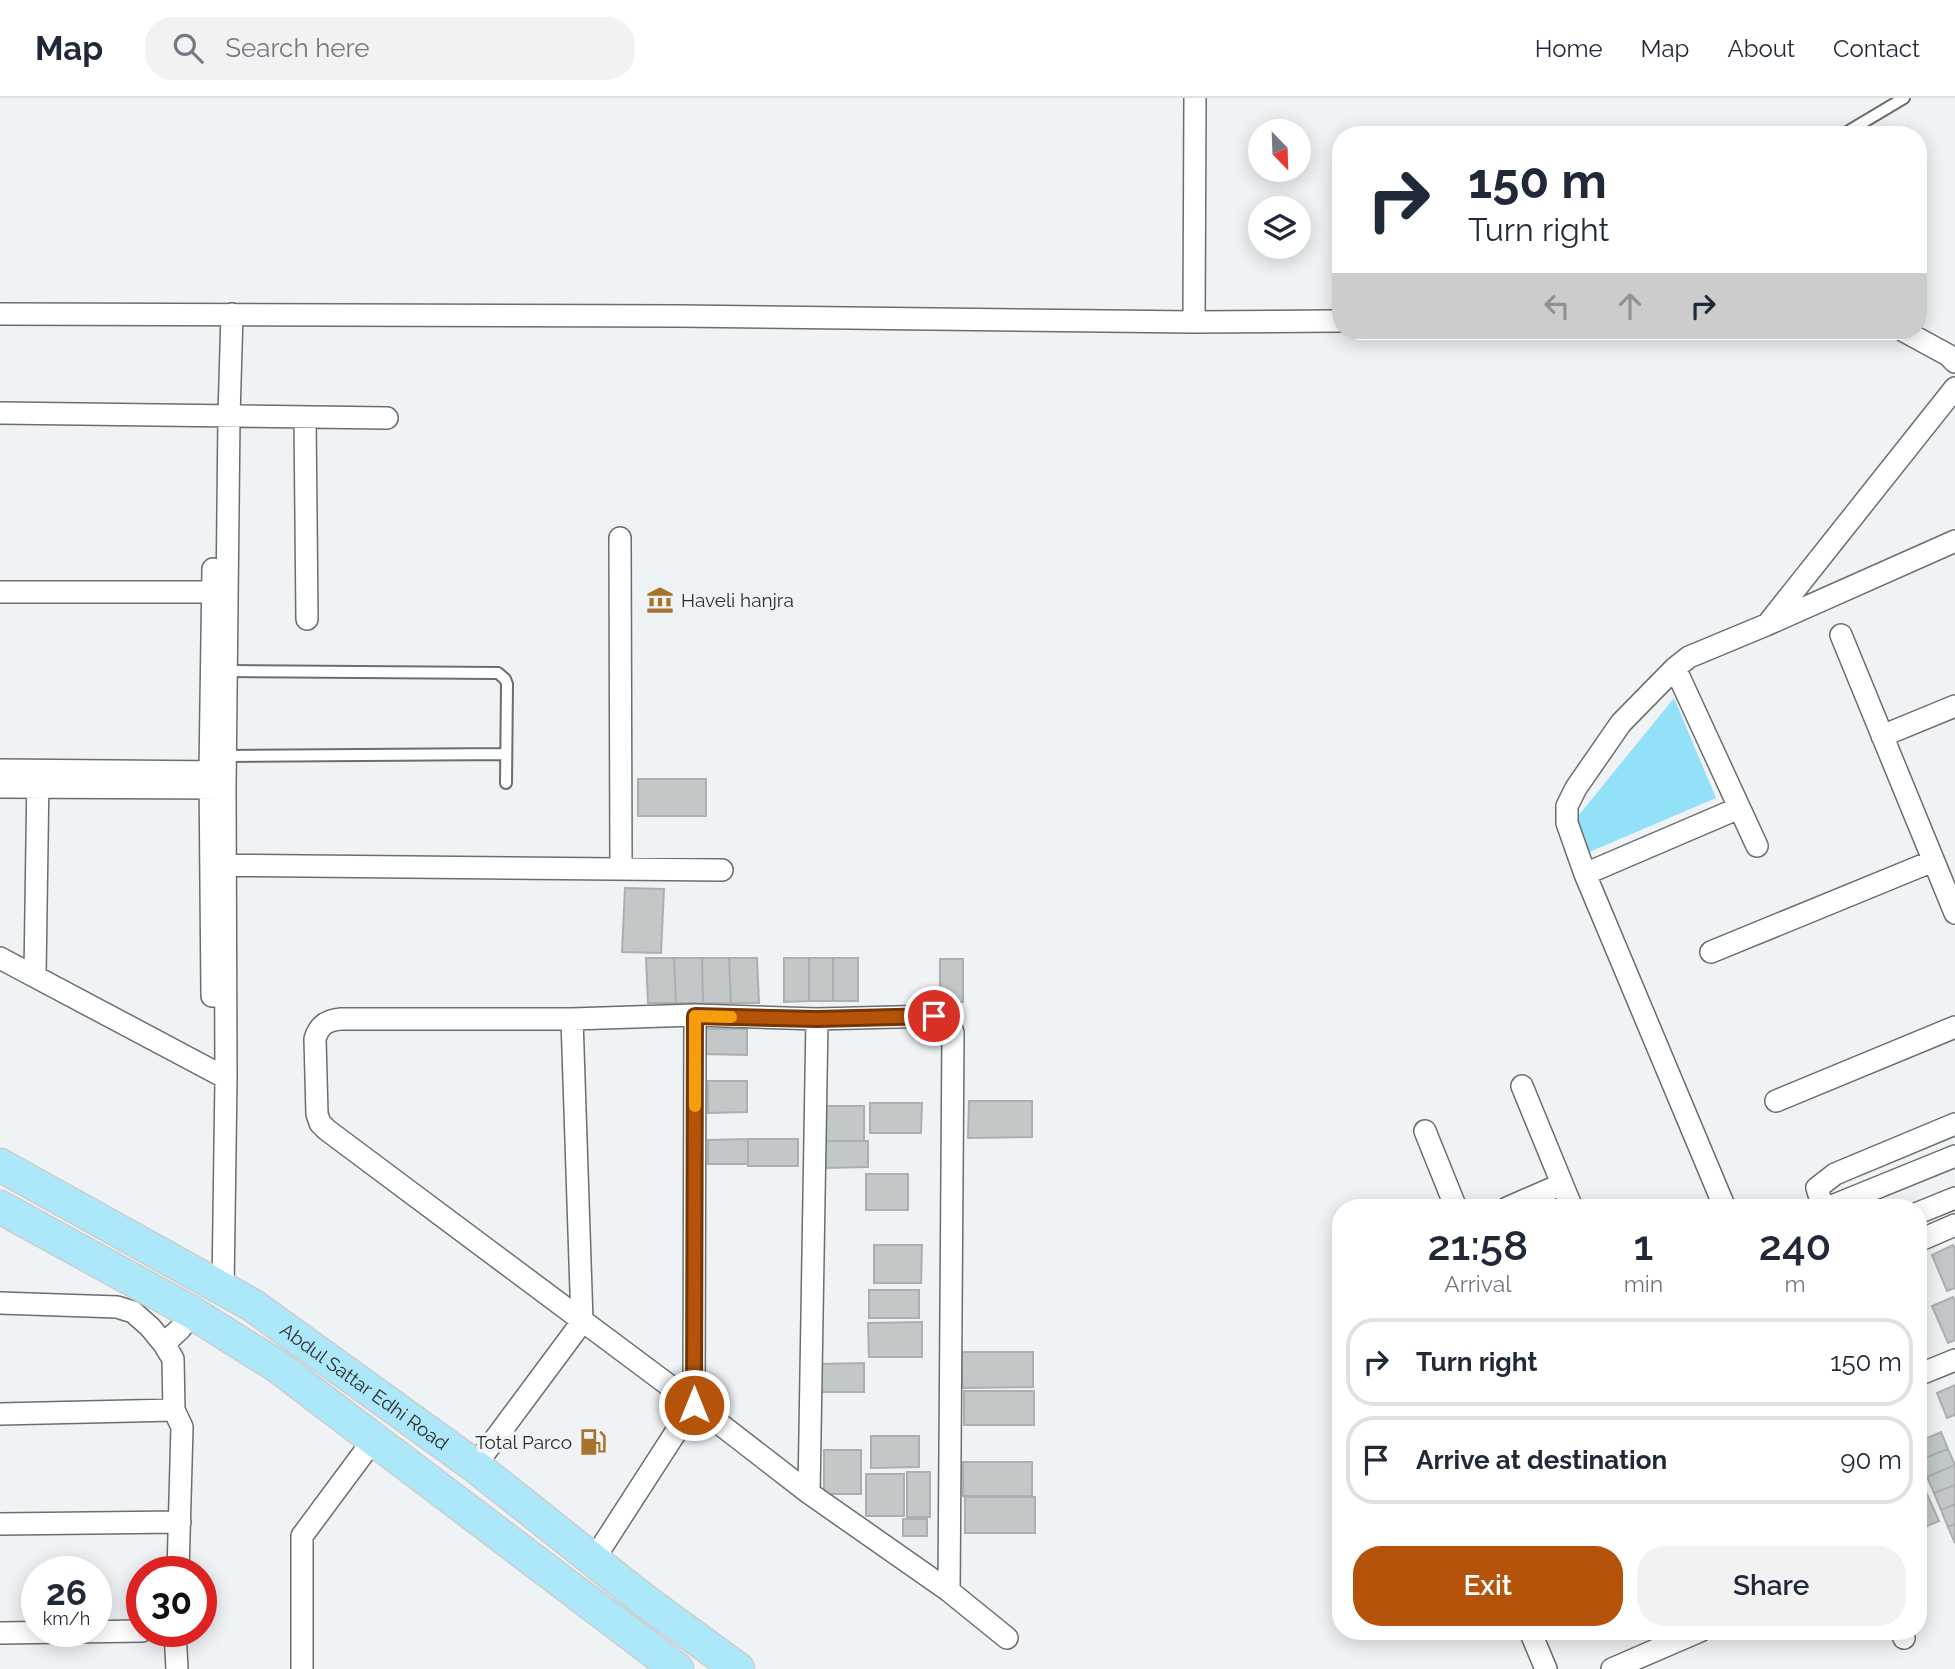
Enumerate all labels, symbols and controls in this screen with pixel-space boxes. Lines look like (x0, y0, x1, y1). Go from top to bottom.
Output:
search box (145, 17, 635, 80)
text: Map (35, 29, 103, 68)
icon: search (169, 29, 207, 67)
text: Search here (225, 33, 370, 63)
text: Home (1535, 34, 1603, 63)
text: Map (1641, 34, 1689, 63)
text: About (1727, 34, 1795, 63)
text: Contact (1833, 34, 1920, 63)
north arrow (1248, 119, 1311, 182)
map controls (1248, 119, 1311, 259)
text: 150 m (1468, 152, 1607, 209)
icon: right (1353, 154, 1444, 245)
button: layers (1248, 196, 1311, 259)
text: Turn right (1468, 211, 1609, 248)
icon: left (1538, 287, 1576, 325)
icon: ahead (1611, 287, 1649, 325)
icon: right (1684, 287, 1722, 325)
museum icon: Haveli hanjra (645, 585, 675, 615)
place label: Haveli hanjra (681, 589, 794, 611)
pin (904, 986, 964, 1046)
icon: arrive (915, 997, 953, 1035)
text: 21:58 (1428, 1221, 1528, 1270)
text: 1 (1634, 1221, 1653, 1270)
text: 240 (1759, 1221, 1831, 1270)
text: Arrival (1444, 1270, 1512, 1297)
text: min (1624, 1270, 1663, 1297)
text: m (1785, 1270, 1806, 1297)
street label: Abdul Sattar Edhi Road (276, 1318, 453, 1454)
icon: right (1357, 1343, 1395, 1381)
text: Turn right (1416, 1347, 1537, 1377)
text: 150 m (1830, 1347, 1902, 1377)
position arrow (657, 1368, 731, 1442)
fuel station icon: Total Parco (578, 1427, 608, 1457)
place label: Total Parco (475, 1431, 572, 1453)
icon: arrive (1357, 1441, 1395, 1479)
text: Arrive at destination (1416, 1445, 1667, 1475)
text: 90 m (1840, 1445, 1902, 1475)
button: Exit (1353, 1546, 1623, 1626)
button: Share (1637, 1546, 1906, 1626)
speed limit sign: 30 (126, 1556, 217, 1647)
text: 26 (46, 1572, 87, 1613)
text: km/h (43, 1608, 90, 1629)

